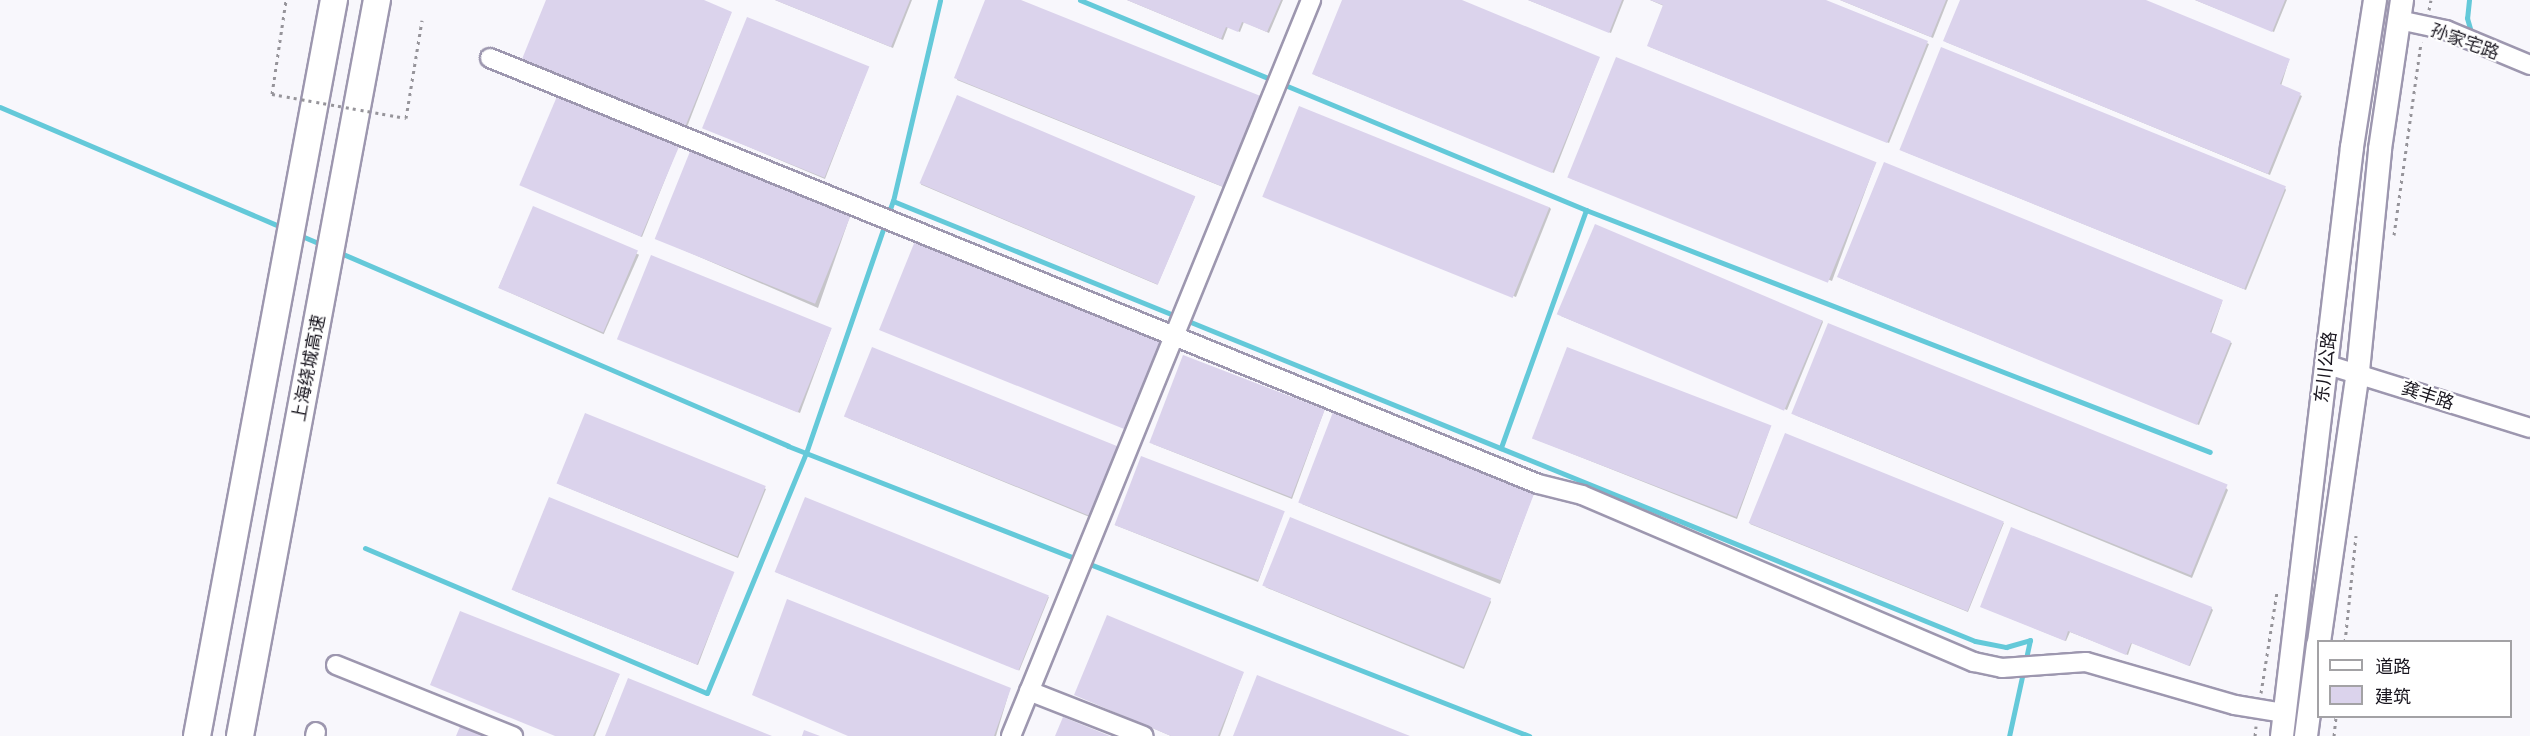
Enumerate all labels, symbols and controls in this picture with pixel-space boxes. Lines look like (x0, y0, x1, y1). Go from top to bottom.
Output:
street label: 孙家宅路 (2427, 19, 2503, 63)
street label: 上海绕城高速 (287, 313, 329, 423)
street label: 东川公路 (2310, 330, 2340, 404)
street label: 龚丰路 (2399, 376, 2457, 414)
legend (2317, 640, 2512, 718)
text: 道路 (2375, 654, 2411, 678)
text: 建筑 (2375, 684, 2411, 708)

